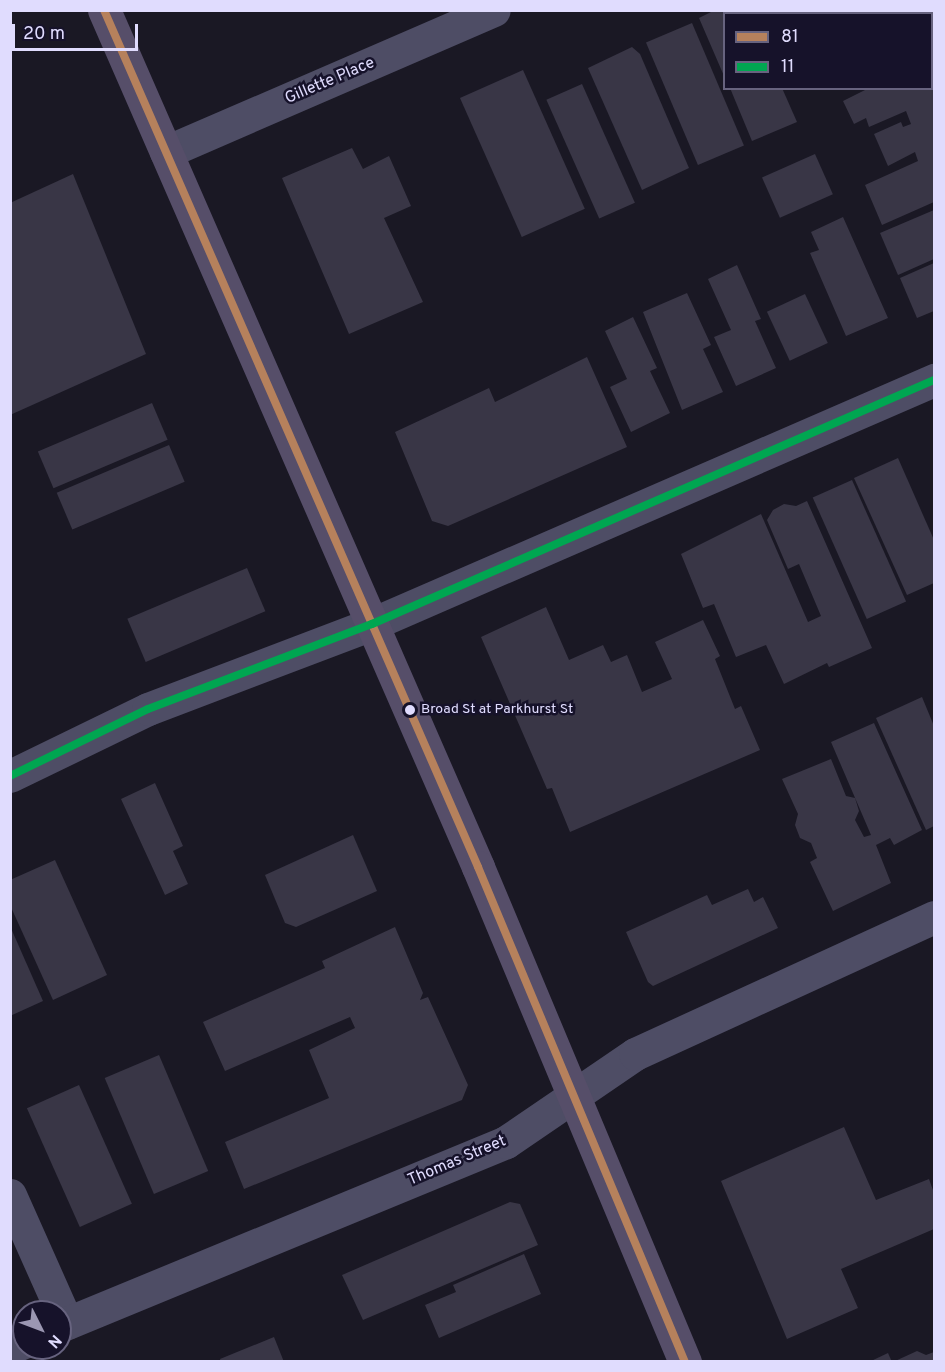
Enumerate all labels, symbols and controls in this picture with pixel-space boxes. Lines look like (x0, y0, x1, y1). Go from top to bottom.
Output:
scale bar (15, 12, 141, 50)
legend (723, 12, 933, 90)
text: 20 m (23, 23, 65, 46)
text: 81 (781, 26, 799, 49)
street label: Gillette Place (282, 53, 378, 109)
text: 11 (781, 56, 794, 79)
place label: Broad St at Parkhurst St (421, 702, 573, 718)
marker: Broad St at Parkhurst St (404, 704, 416, 716)
street label: Thomas Street (405, 1132, 509, 1190)
north arrow (12, 1300, 72, 1360)
text: N (43, 1330, 65, 1352)

